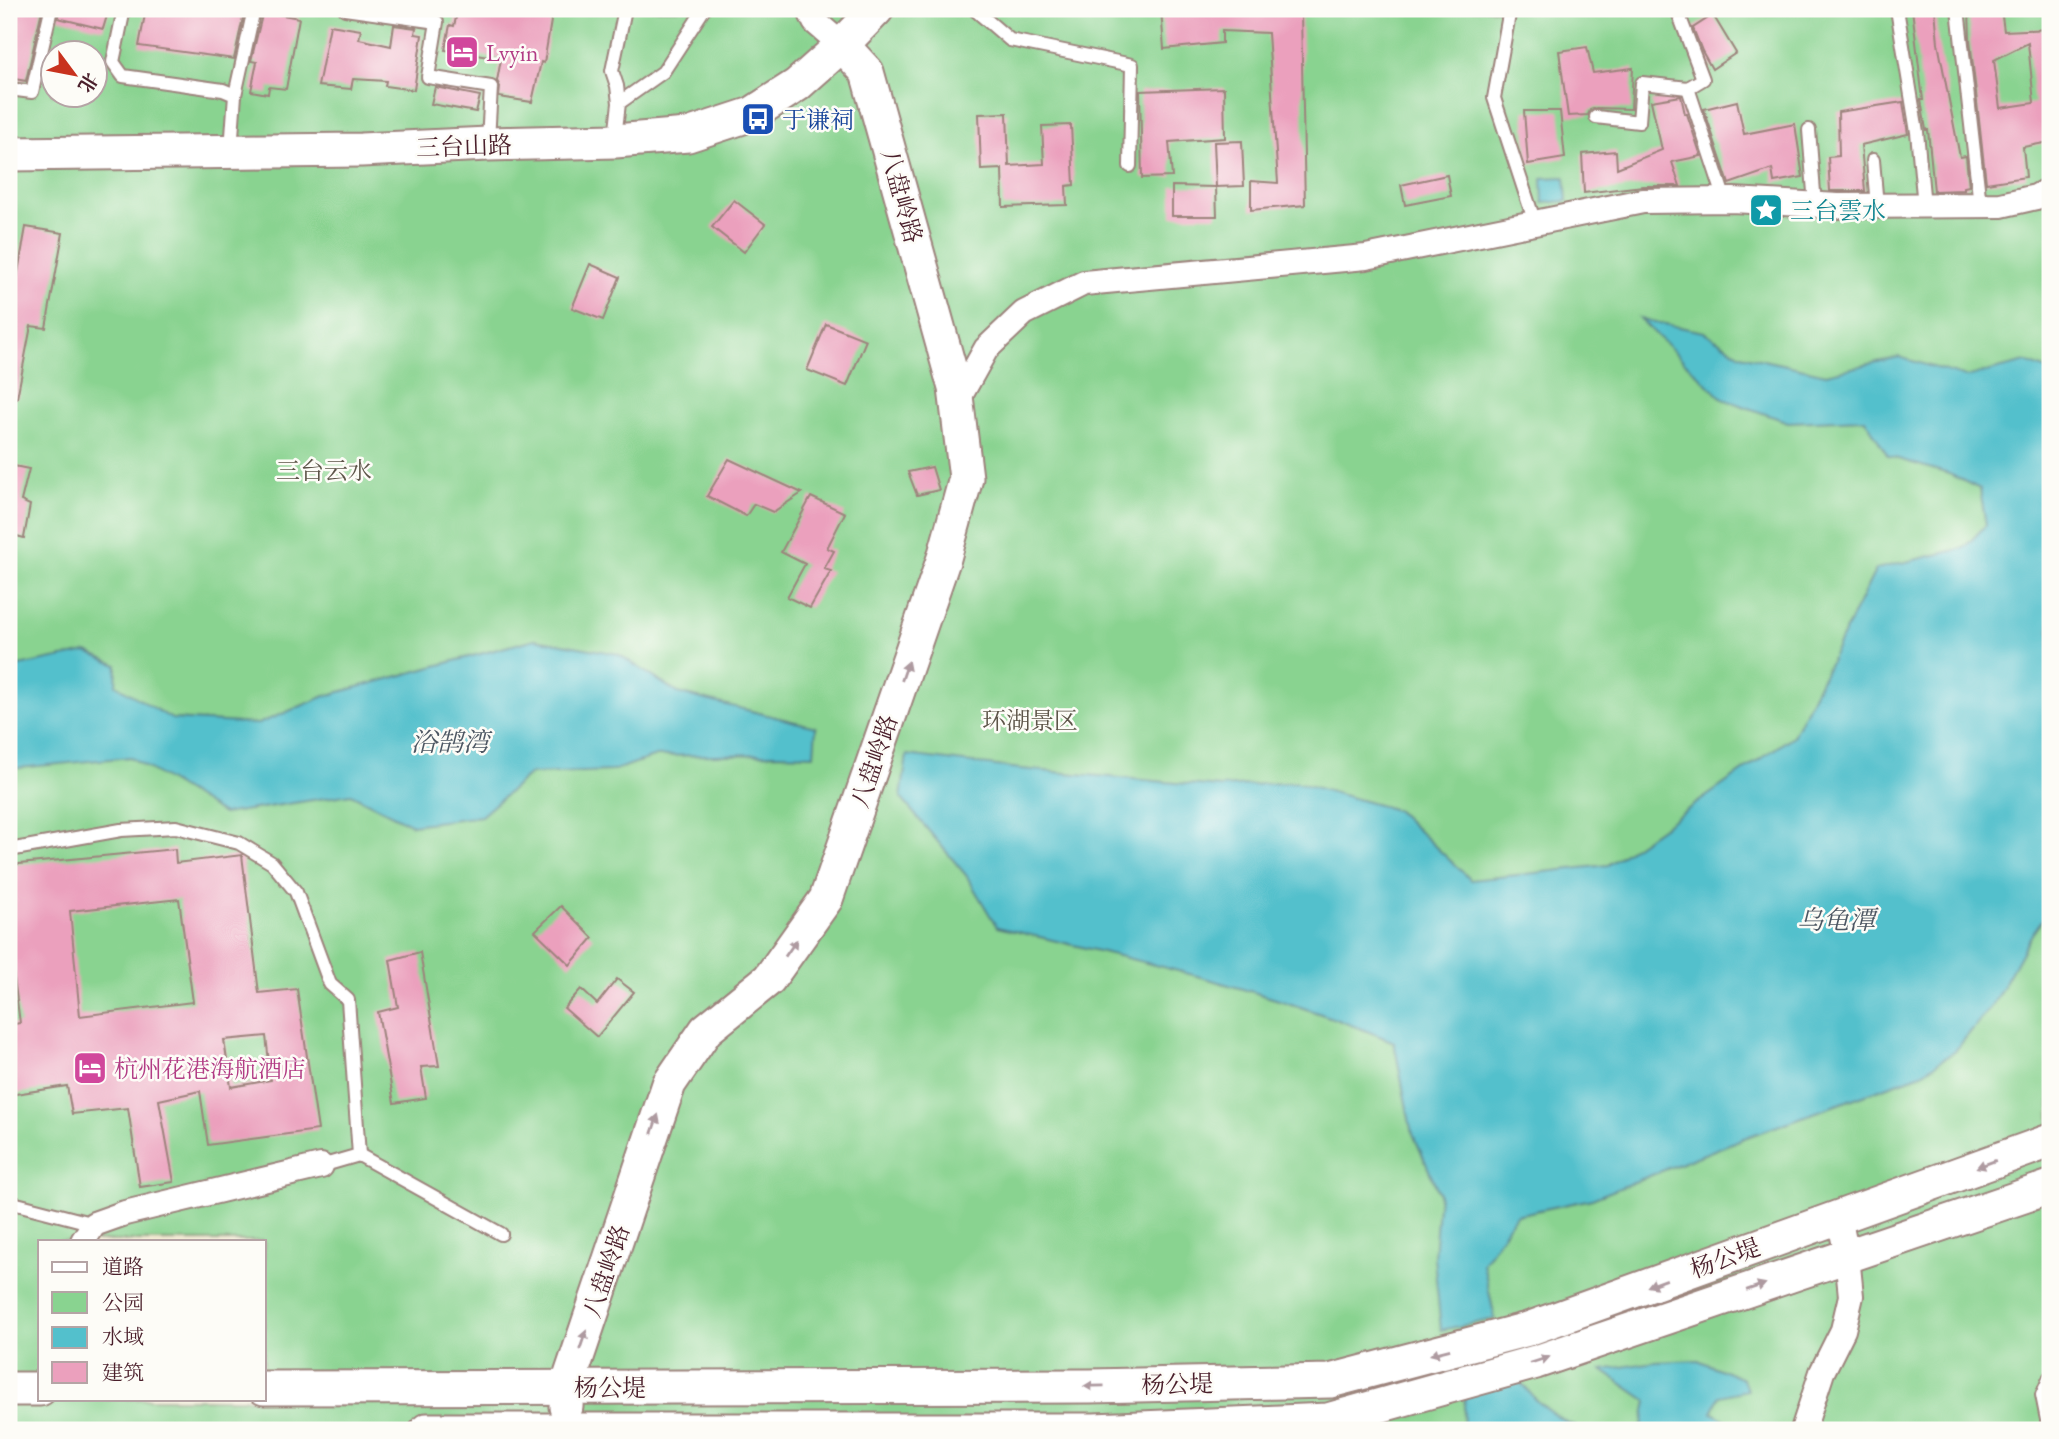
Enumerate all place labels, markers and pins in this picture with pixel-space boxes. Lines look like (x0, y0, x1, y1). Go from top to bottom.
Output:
hotel icon: Lvyin (443, 33, 481, 71)
place label: Lvyin (486, 37, 539, 68)
bus stop icon: 于谦祠 (739, 100, 777, 138)
place label: 于谦祠 (782, 104, 854, 135)
place icon: 三台雲水 (1747, 191, 1785, 229)
place label: 三台雲水 (1790, 195, 1886, 226)
hotel icon: 杭州花港海航酒店 (71, 1049, 109, 1087)
place label: 杭州花港海航酒店 (114, 1053, 306, 1084)

